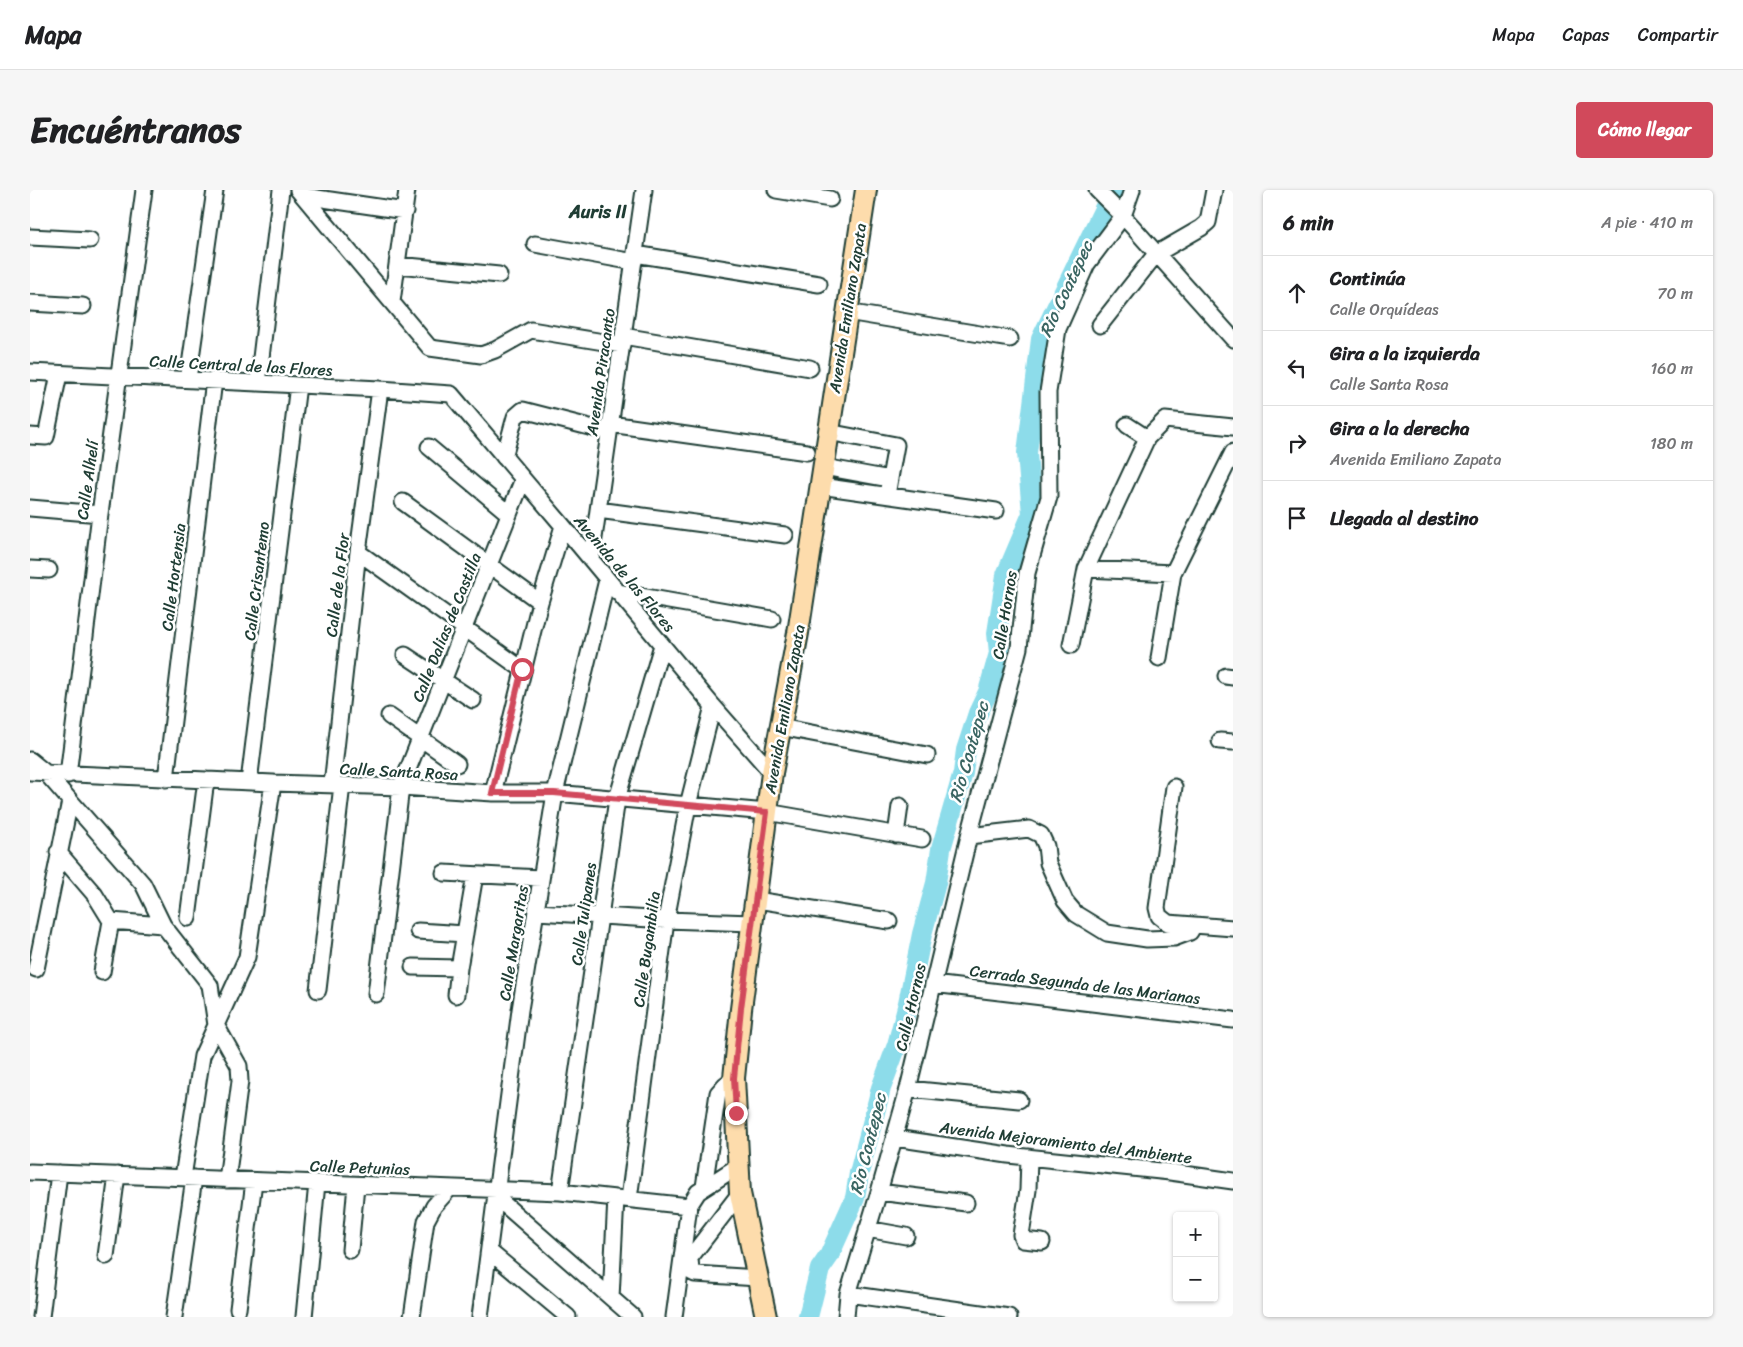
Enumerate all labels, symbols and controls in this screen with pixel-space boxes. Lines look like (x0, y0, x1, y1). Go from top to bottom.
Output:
text: Mapa (25, 14, 81, 56)
text: Mapa (1492, 19, 1535, 51)
text: Capas (1563, 19, 1610, 51)
text: Compartir (1638, 19, 1718, 51)
text: Encuéntranos (30, 99, 241, 161)
button: Cómo llegar (1576, 102, 1713, 158)
district label: Auris II (568, 196, 627, 228)
text: 6 min (1283, 204, 1334, 242)
text: A pie · 410 m (1601, 208, 1693, 237)
street label: Avenida Emiliano Zapata (820, 221, 875, 396)
water label: Rio Coatepec (1030, 234, 1103, 343)
text: Continúa (1330, 262, 1405, 295)
icon: ahead (1283, 279, 1311, 307)
text: 70 m (1657, 279, 1693, 308)
text: Calle Orquídeas (1330, 295, 1438, 324)
street label: Avenida Piracanto (577, 306, 624, 439)
text: Gira a la izquierda (1330, 337, 1480, 370)
street label: Calle Central de las Flores (149, 346, 334, 385)
icon: left (1283, 354, 1311, 382)
text: 160 m (1650, 354, 1693, 383)
text: Calle Santa Rosa (1330, 370, 1449, 399)
text: Gira a la derecha (1330, 412, 1469, 445)
icon: right (1283, 429, 1311, 457)
text: 180 m (1650, 429, 1693, 458)
street label: Calle Alhelí (68, 436, 108, 522)
text: Avenida Emiliano Zapata (1330, 445, 1502, 474)
text: Llegada al destino (1330, 502, 1479, 535)
icon: arrive (1283, 504, 1311, 532)
street label: Avenida de las Flores (566, 507, 683, 639)
street label: Calle Crisantemo (235, 520, 278, 642)
street label: Calle Hortensia (153, 522, 194, 633)
street label: Calle de la Flor (317, 530, 358, 639)
street label: Calle Dalias de Castilla (403, 548, 490, 706)
street label: Calle Hornos (983, 568, 1026, 662)
street label: Avenida Emiliano Zapata (755, 622, 814, 797)
route start (511, 658, 534, 681)
water label: Rio Coatepec (939, 696, 999, 806)
street label: Calle Santa Rosa (339, 754, 459, 789)
street label: Calle Tulipanes (562, 860, 605, 967)
street label: Calle Margaritas (490, 883, 537, 1003)
street label: Calle Bugambilia (624, 889, 669, 1009)
street label: Cerrada Segunda de las Marianas (968, 956, 1202, 1013)
street label: Calle Hornos (886, 960, 935, 1054)
water label: Rio Coatepec (840, 1088, 896, 1198)
route end (725, 1102, 748, 1125)
street label: Avenida Mejoramiento del Ambiente (937, 1112, 1194, 1172)
street label: Calle Petunias (309, 1151, 411, 1184)
map controls (1173, 1212, 1218, 1302)
button: + (1173, 1212, 1218, 1257)
button: − (1173, 1257, 1218, 1302)

